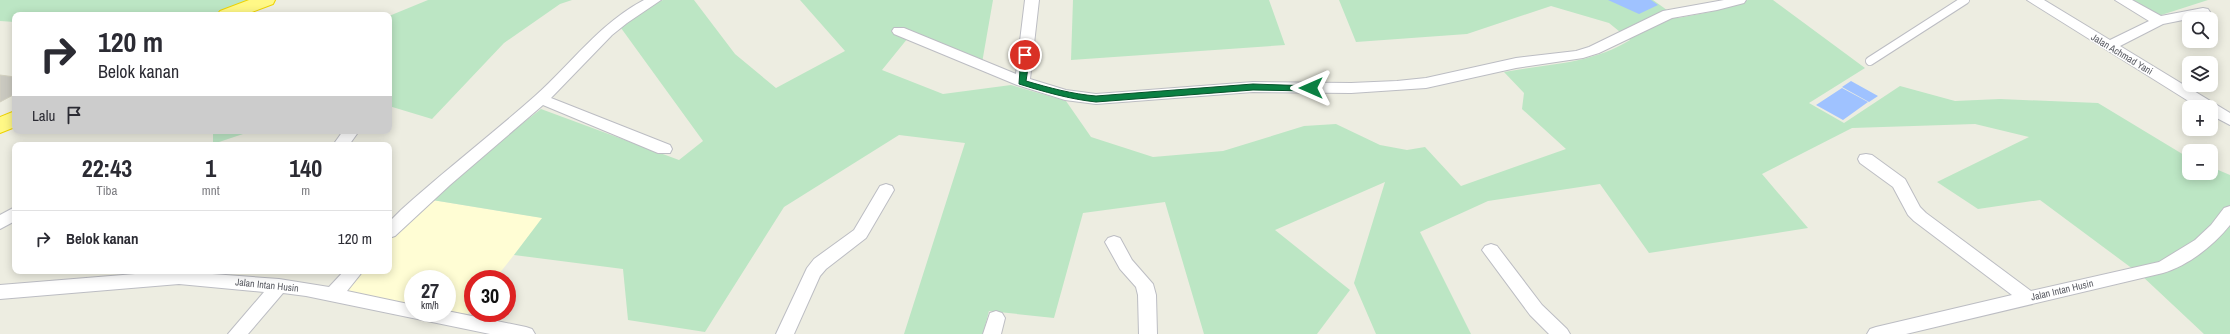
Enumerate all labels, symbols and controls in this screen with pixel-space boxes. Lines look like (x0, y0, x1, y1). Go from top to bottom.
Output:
map controls (2182, 12, 2218, 180)
button: search (2182, 12, 2218, 48)
text: 120 m (98, 23, 163, 61)
icon: right (32, 28, 84, 80)
street label: Jalan Achmad Yani (2089, 30, 2155, 78)
pin (1008, 38, 1042, 72)
icon: arrive (1014, 44, 1036, 66)
button: layers (2182, 56, 2218, 92)
text: Belok kanan (98, 59, 179, 84)
position arrow (1290, 67, 1332, 109)
button: + (2182, 100, 2218, 136)
icon: arrive (63, 104, 85, 126)
text: Lalu (32, 105, 55, 126)
button: − (2182, 144, 2218, 180)
text: 22:43 (82, 152, 132, 184)
text: 1 (205, 152, 216, 184)
text: 140 (289, 152, 322, 184)
text: Tiba (96, 182, 117, 199)
text: mnt (202, 182, 220, 199)
text: m (301, 182, 310, 199)
icon: right (32, 228, 54, 250)
text: Belok kanan (66, 228, 138, 249)
text: 120 m (338, 228, 372, 249)
speed limit sign: 30 (464, 270, 516, 322)
street label: Jalan Intan Husin (235, 275, 299, 295)
street label: Jalan Intan Husin (2029, 276, 2095, 304)
text: 27 (421, 277, 439, 304)
text: km/h (421, 299, 439, 312)

